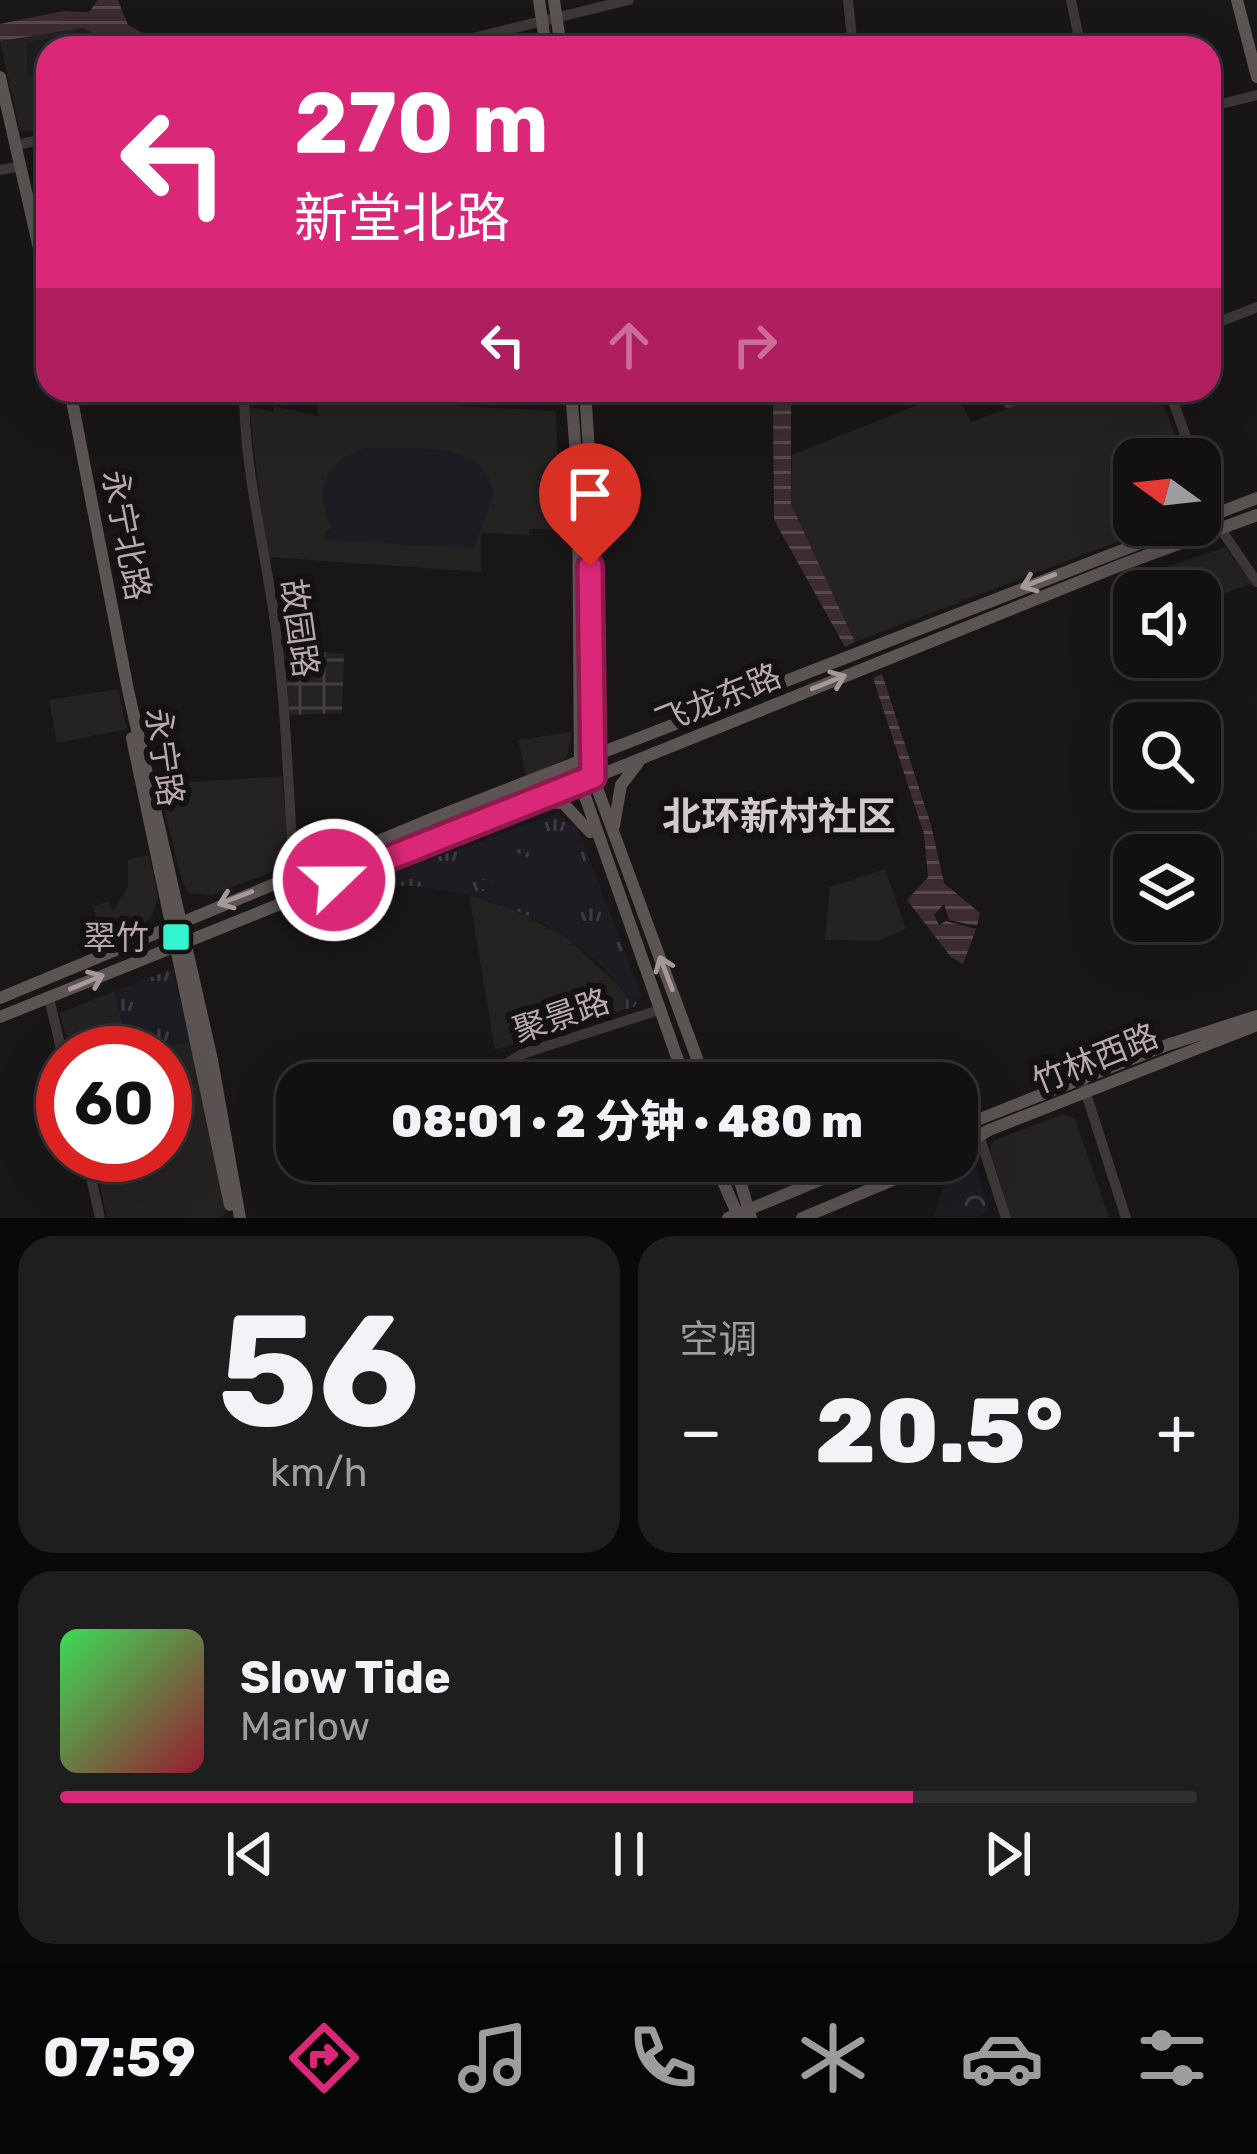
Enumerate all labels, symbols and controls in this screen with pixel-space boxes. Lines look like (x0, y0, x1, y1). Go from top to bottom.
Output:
text: 270 m (294, 73, 549, 173)
icon: left (96, 84, 252, 240)
text: 新堂北路 (294, 187, 510, 251)
icon: left (470, 312, 536, 378)
icon: ahead (596, 312, 662, 378)
icon: right (722, 312, 788, 378)
north arrow (1113, 438, 1221, 546)
map controls (1113, 438, 1221, 942)
pin (539, 443, 641, 566)
icon: arrive (557, 461, 623, 527)
street label: 永宁北路 (95, 467, 158, 604)
button: sound (1113, 570, 1221, 678)
one-way arrow (1020, 572, 1057, 594)
street label: 故园路 (273, 576, 326, 680)
street label: 飞龙东路 (650, 656, 787, 741)
one-way arrow (810, 670, 847, 691)
button: search (1113, 702, 1221, 810)
street label: 永宁路 (138, 705, 191, 809)
district label: 北环新村社区 (662, 794, 896, 840)
position arrow (271, 817, 397, 943)
button: layers (1113, 834, 1221, 942)
one-way arrow (218, 888, 255, 910)
place label: 翠竹 (83, 918, 149, 957)
marker: 翠竹 (160, 921, 192, 953)
one-way arrow (654, 955, 676, 992)
one-way arrow (67, 970, 104, 991)
street label: 聚景路 (508, 981, 614, 1050)
street label: 竹林西路 (1027, 1016, 1164, 1101)
speed limit sign: 60 (36, 1026, 192, 1182)
text: 08:01 · 2 分钟 · 480 m (391, 1095, 863, 1148)
text: 56 (218, 1279, 420, 1464)
text: 空调 (680, 1317, 758, 1363)
text: 20.5° (815, 1378, 1063, 1485)
text: − (680, 1392, 722, 1471)
text: + (1156, 1392, 1197, 1471)
text: km/h (270, 1450, 367, 1496)
text: Slow Tide (240, 1651, 451, 1704)
text: Marlow (240, 1704, 370, 1750)
icon: previous (217, 1821, 283, 1887)
icon: pause (596, 1821, 662, 1887)
icon: next (975, 1821, 1041, 1887)
icon: directions (282, 2016, 366, 2100)
icon: music (451, 2016, 535, 2100)
icon: phone (621, 2016, 705, 2100)
icon: climate (791, 2016, 875, 2100)
icon: car (960, 2016, 1044, 2100)
icon: filters (1130, 2016, 1214, 2100)
text: 07:59 (43, 2026, 196, 2090)

